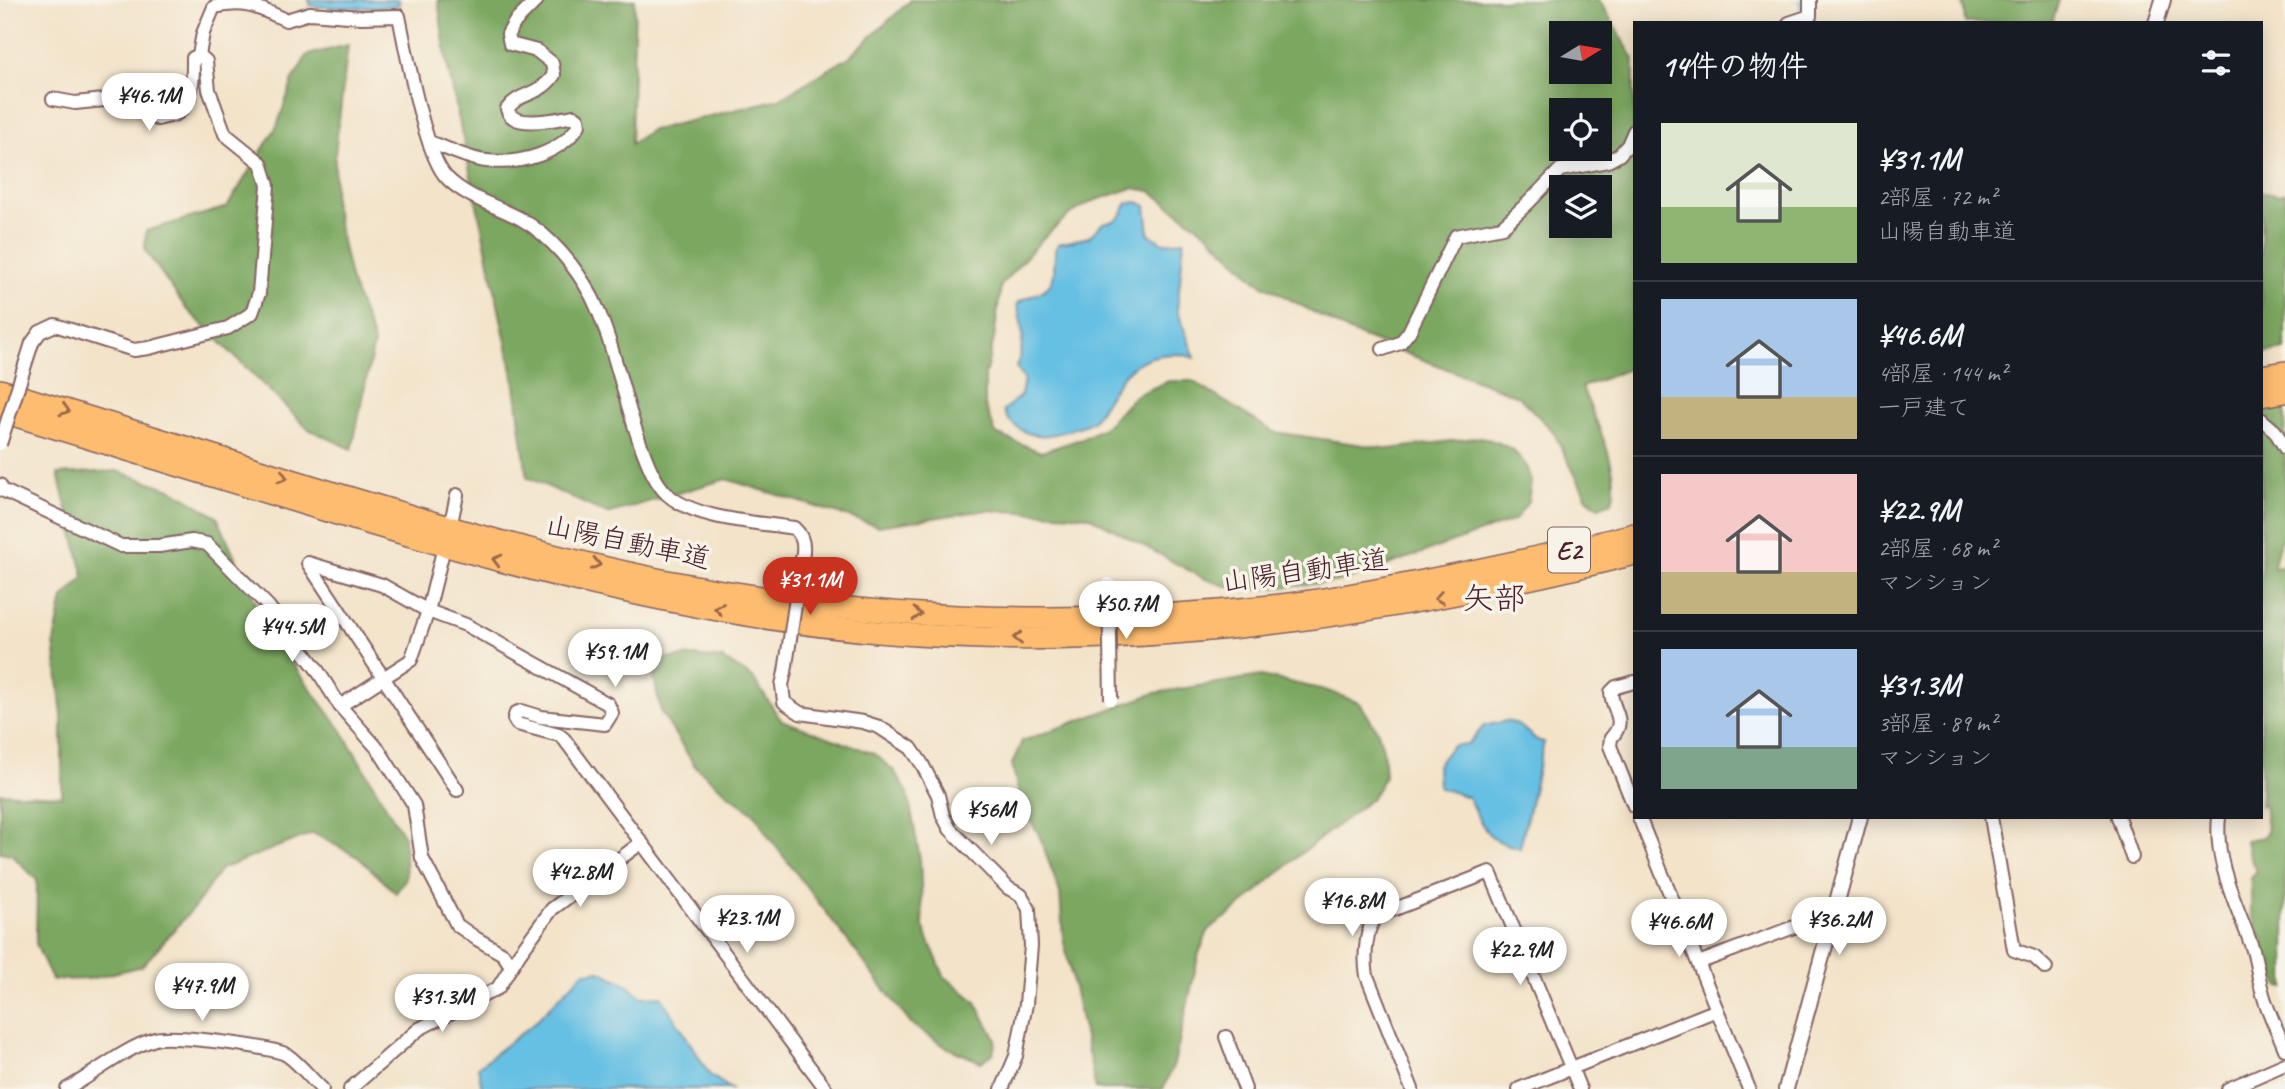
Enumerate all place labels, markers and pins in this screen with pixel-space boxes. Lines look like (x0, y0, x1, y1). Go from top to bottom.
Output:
pin: ¥46.1M (92, 74, 206, 133)
pin: ¥31.1M (753, 558, 867, 617)
pin: ¥50.7M (1069, 582, 1183, 641)
pin: ¥44.5M (235, 604, 349, 664)
pin: ¥59.1M (558, 630, 672, 689)
pin: ¥56M (950, 788, 1032, 847)
pin: ¥42.8M (523, 850, 637, 909)
pin: ¥16.8M (1295, 878, 1409, 938)
pin: ¥23.1M (690, 895, 804, 955)
pin: ¥36.2M (1782, 898, 1896, 957)
pin: ¥46.6M (1622, 900, 1736, 959)
pin: ¥22.9M (1463, 928, 1577, 987)
pin: ¥47.9M (145, 964, 259, 1023)
pin: ¥31.3M (385, 974, 499, 1034)

